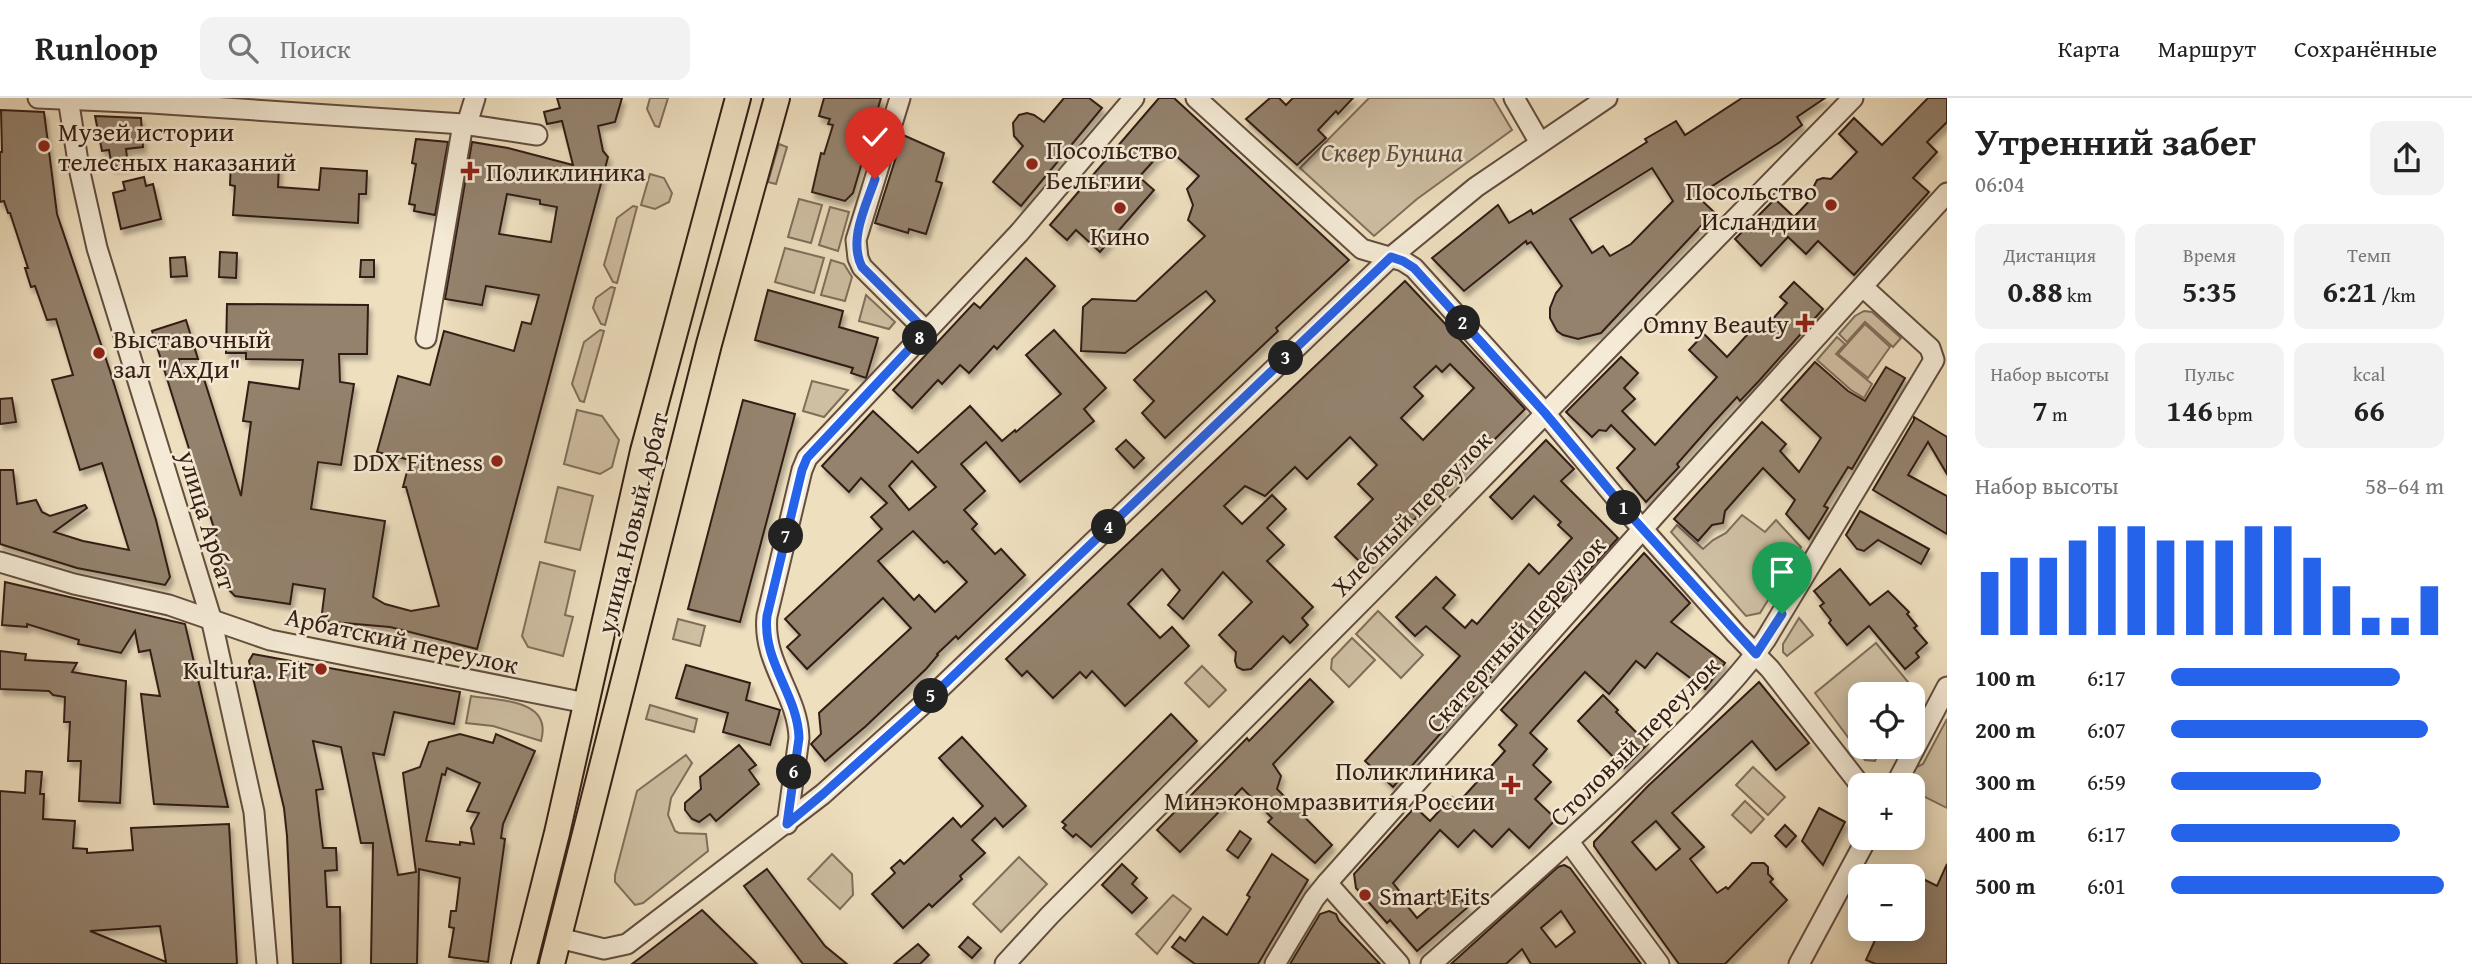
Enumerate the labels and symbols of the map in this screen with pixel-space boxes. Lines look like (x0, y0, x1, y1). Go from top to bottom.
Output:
pin (845, 107, 905, 179)
place label: Музей истории телесных наказаний (58, 112, 296, 181)
place label: Посольство Бельгии (1046, 130, 1177, 199)
park label: Сквер Бунина (1321, 132, 1463, 171)
marker: Музей истории телесных наказаний (36, 138, 52, 154)
place label: Поликлиника (486, 152, 646, 191)
marker: Посольство Бельгии (1024, 156, 1040, 172)
marker: Поликлиника (460, 161, 480, 181)
place label: Посольство Исландии (1686, 171, 1817, 240)
marker: Посольство Исландии (1823, 197, 1839, 213)
marker: Кино (1112, 200, 1128, 216)
place label: Кино (1090, 216, 1150, 255)
place label: Omny Beauty (1643, 304, 1789, 343)
pin: 2 (1446, 306, 1480, 341)
marker: Omny Beauty (1795, 313, 1815, 333)
place label: Выставочный зал "АхДи" (113, 319, 271, 388)
pin: 8 (902, 320, 937, 356)
pin: 3 (1268, 341, 1304, 376)
marker: Выставочный зал "АхДи" (91, 345, 107, 361)
street label: улица Новый Арбат (585, 408, 678, 639)
street label: Хлебный переулок (1321, 421, 1501, 605)
place label: DDX Fitness (353, 442, 483, 481)
street label: улица Арбат (168, 445, 248, 595)
marker: DDX Fitness (489, 453, 505, 469)
pin: 1 (1606, 490, 1642, 526)
pin: 4 (1092, 510, 1126, 544)
pin: 7 (768, 518, 804, 554)
street label: Скатертный переулок (1416, 526, 1615, 741)
pin (1752, 542, 1812, 614)
street label: Арбатский переулок (282, 596, 523, 684)
street label: Столовый переулок (1540, 647, 1728, 835)
place label: Kultura. Fit (183, 650, 307, 689)
marker: Kultura. Fit (313, 661, 329, 677)
pin: 5 (914, 678, 948, 714)
place label: Поликлиника Минэкономразвития России (1164, 751, 1496, 820)
pin: 6 (776, 754, 812, 790)
marker: Поликлиника Минэкономразвития России (1501, 775, 1521, 795)
place label: Smart Fits (1379, 876, 1490, 915)
marker: Smart Fits (1357, 887, 1373, 903)

